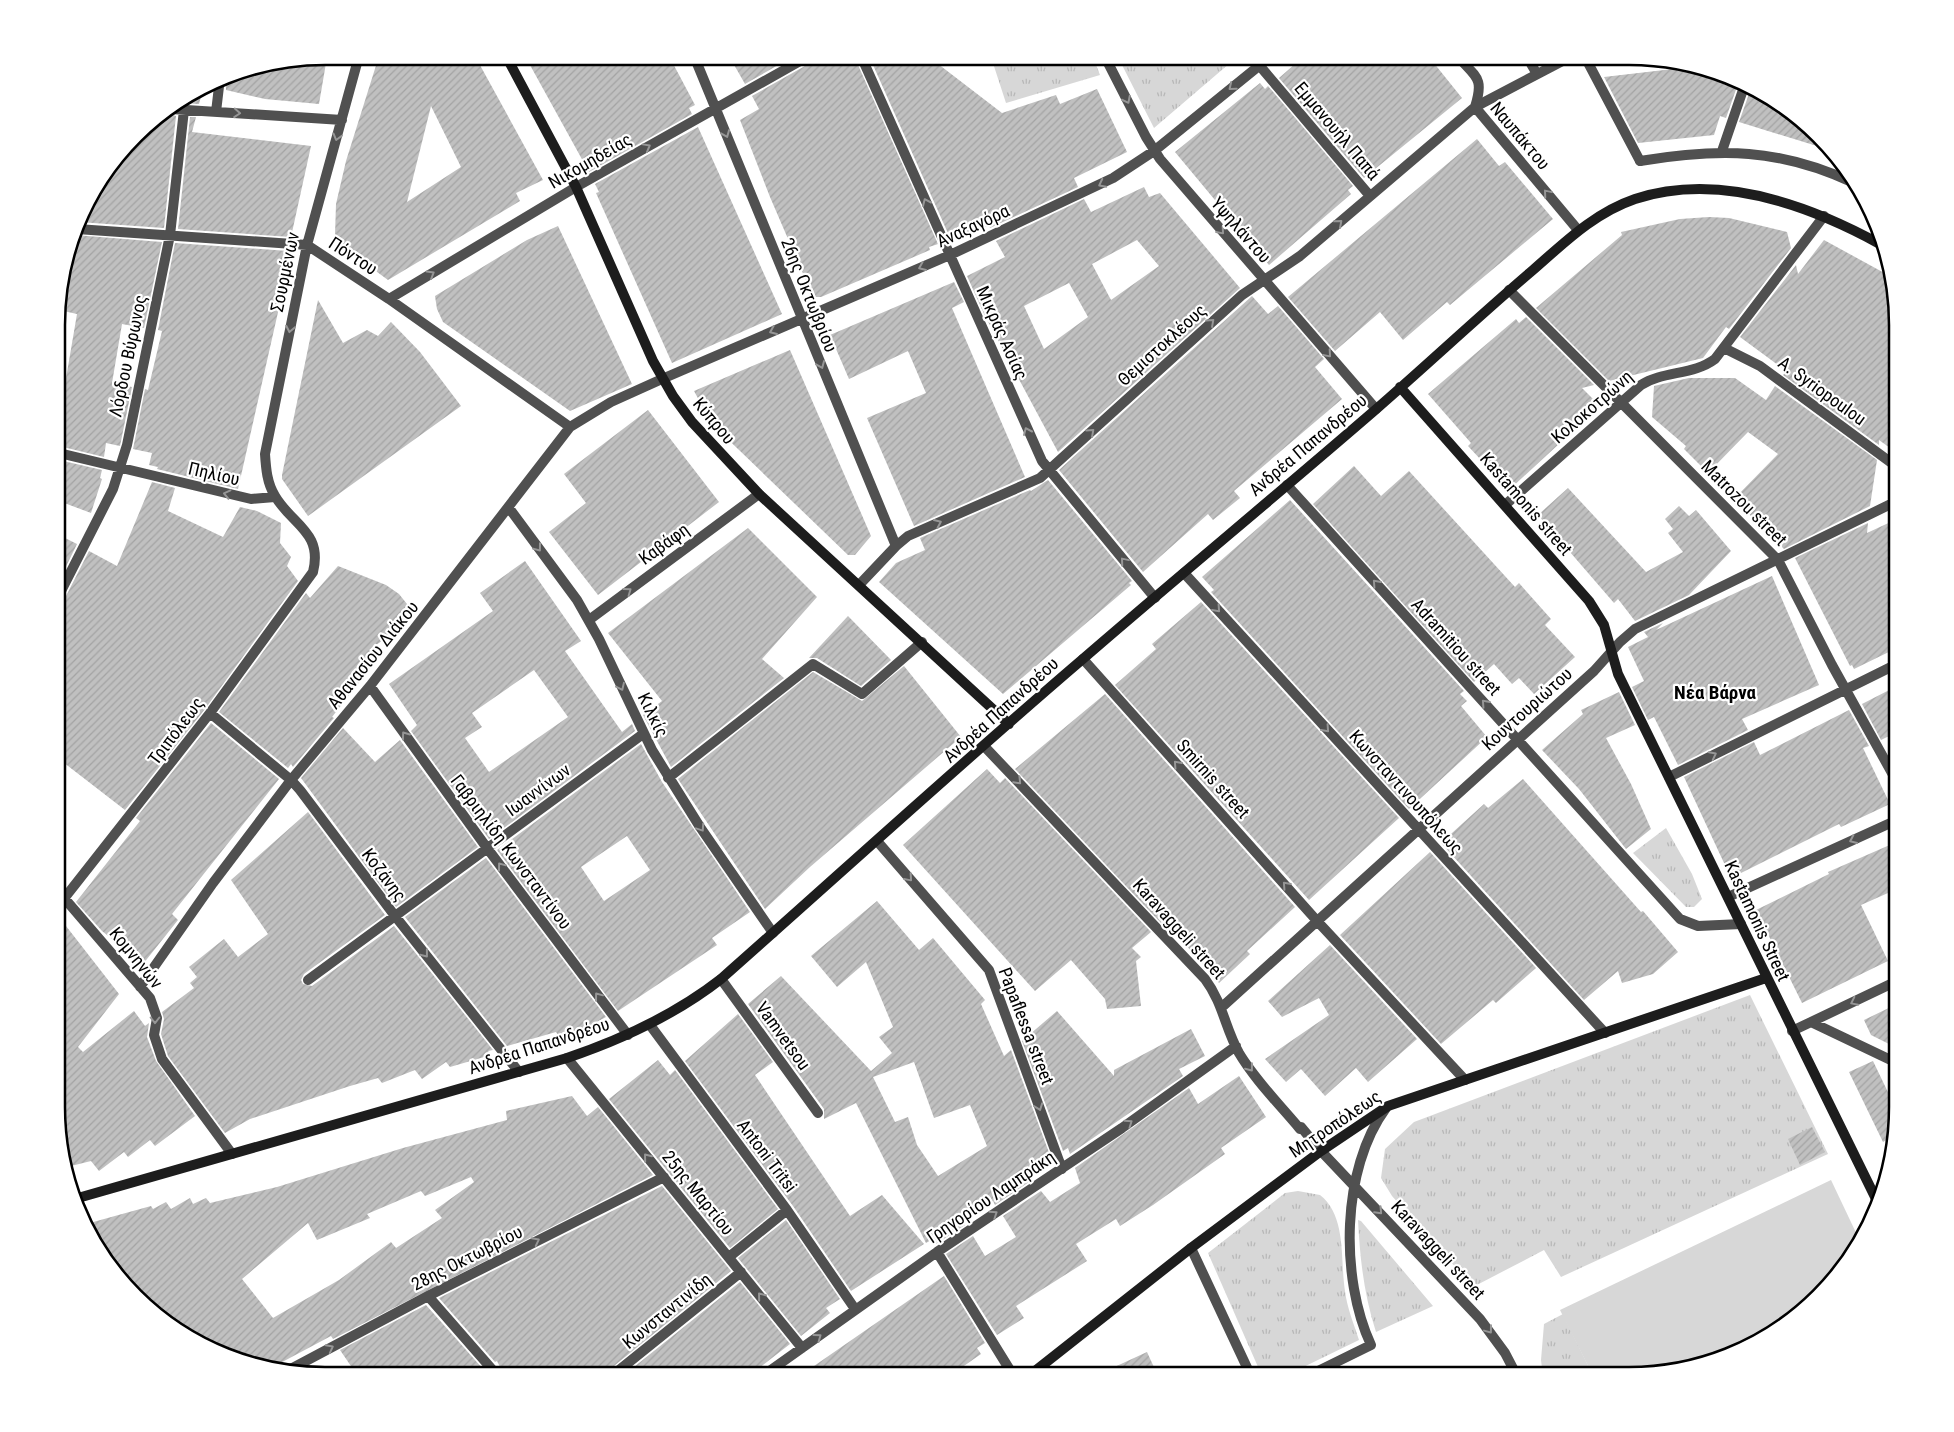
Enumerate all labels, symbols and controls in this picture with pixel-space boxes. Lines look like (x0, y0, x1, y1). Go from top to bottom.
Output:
street label: Εμμανουήλ Παπά (1290, 77, 1384, 184)
one-way arrow (1229, 82, 1238, 90)
one-way arrow (1121, 95, 1131, 104)
street label: Ναυπάκτου (1486, 98, 1555, 174)
one-way arrow (233, 107, 241, 118)
street label: Νικομηδείας (544, 128, 635, 193)
one-way arrow (720, 129, 730, 138)
one-way arrow (332, 132, 342, 141)
one-way arrow (642, 144, 651, 154)
one-way arrow (1098, 178, 1107, 188)
one-way arrow (1545, 190, 1553, 199)
street label: Υψηλάντου (1207, 192, 1276, 267)
one-way arrow (922, 198, 933, 207)
street label: Αναξαγόρα (933, 200, 1013, 251)
one-way arrow (1333, 219, 1342, 228)
one-way arrow (1215, 226, 1224, 235)
street label: Σουρμένων (266, 230, 303, 314)
street label: Πόντου (325, 232, 382, 279)
street label: 26ης Οκτωβρίου (777, 235, 842, 355)
one-way arrow (919, 261, 927, 271)
one-way arrow (426, 270, 435, 280)
street label: Μικράς Ασίας (972, 283, 1032, 383)
street label: Λόρδου Βύρωνος (104, 293, 151, 419)
street label: Θεμιστοκλέους (1113, 299, 1210, 390)
one-way arrow (1206, 319, 1215, 328)
one-way arrow (285, 324, 295, 333)
one-way arrow (769, 324, 778, 335)
one-way arrow (1322, 348, 1331, 357)
street label: A. Syriopoulou (1774, 352, 1870, 429)
one-way arrow (814, 360, 825, 369)
street label: Κολοκοτρώνη (1547, 366, 1637, 448)
street label: Ανδρέα Παπανδρέου (1245, 389, 1371, 500)
street label: Κύπρου (689, 393, 740, 448)
one-way arrow (1023, 427, 1034, 436)
one-way arrow (1086, 429, 1095, 438)
street label: Kastamonis street (1476, 448, 1577, 559)
street label: Matrozou street (1697, 455, 1792, 550)
street label: Πηλίου (186, 457, 242, 490)
one-way arrow (222, 489, 231, 500)
street label: Καβάφη (635, 518, 693, 569)
one-way arrow (933, 519, 942, 530)
one-way arrow (532, 542, 541, 552)
one-way arrow (1121, 557, 1130, 566)
one-way arrow (1373, 579, 1382, 588)
one-way arrow (622, 588, 632, 597)
street label: Adramitiou street (1407, 594, 1505, 699)
street label: Αθανασίου Διάκου (323, 597, 423, 713)
one-way arrow (1211, 604, 1220, 613)
street label: Ανδρέα Παπανδρέου (939, 653, 1062, 767)
street label: Κουντουριώτου (1477, 663, 1576, 755)
one-way arrow (615, 681, 625, 690)
district label: Νέα Βάρνα (1674, 681, 1757, 704)
street label: Κιλκίς (634, 689, 673, 740)
street label: Τριπόλεως (143, 693, 208, 769)
one-way arrow (1482, 700, 1491, 709)
one-way arrow (1320, 724, 1329, 733)
street label: Κωνσταντινουπόλεως (1345, 725, 1468, 858)
one-way arrow (402, 731, 411, 741)
street label: Smirnis street (1173, 735, 1254, 822)
one-way arrow (1708, 751, 1717, 761)
street label: Ιωαννίνων (501, 759, 574, 820)
one-way arrow (1174, 761, 1183, 770)
street label: Γαβριηλίδη Κωνσταντίνου (446, 770, 576, 933)
one-way arrow (1012, 776, 1021, 785)
one-way arrow (694, 823, 704, 832)
one-way arrow (1849, 834, 1858, 844)
street label: Κοζάνης (358, 844, 411, 905)
street label: Kastamonis Street (1720, 857, 1795, 984)
one-way arrow (498, 863, 506, 872)
one-way arrow (903, 872, 912, 881)
street label: Karavaggeli street (1129, 874, 1230, 983)
one-way arrow (1282, 882, 1291, 891)
street label: Κομνηνών (105, 923, 168, 993)
one-way arrow (420, 948, 428, 957)
street label: Papaflessa street (994, 964, 1058, 1087)
one-way arrow (596, 993, 604, 1002)
one-way arrow (1850, 995, 1859, 1006)
street label: Vamvetsou (752, 998, 815, 1074)
street label: Ανδρέα Παπανδρέου (466, 1013, 612, 1078)
one-way arrow (150, 1016, 160, 1024)
one-way arrow (1244, 1062, 1253, 1071)
street label: Μητροπόλεως (1285, 1085, 1384, 1162)
one-way arrow (1033, 1102, 1043, 1110)
street label: Antoni Tritsi (733, 1115, 802, 1196)
one-way arrow (1123, 1120, 1133, 1129)
street label: 25ης Μαρτίου (658, 1146, 739, 1239)
street label: Γρηγορίου Λαμπράκη (922, 1146, 1059, 1247)
one-way arrow (644, 1153, 653, 1162)
street label: Karavaggeli street (1387, 1196, 1490, 1304)
one-way arrow (1373, 1205, 1382, 1214)
one-way arrow (988, 1211, 998, 1220)
street label: 28ης Οκτωβρίου (408, 1221, 526, 1294)
one-way arrow (531, 1237, 540, 1247)
street label: Κωνσταντινίδη (618, 1268, 715, 1353)
one-way arrow (757, 1293, 766, 1302)
one-way arrow (1483, 1325, 1492, 1334)
one-way arrow (812, 1334, 822, 1343)
one-way arrow (325, 1344, 334, 1354)

